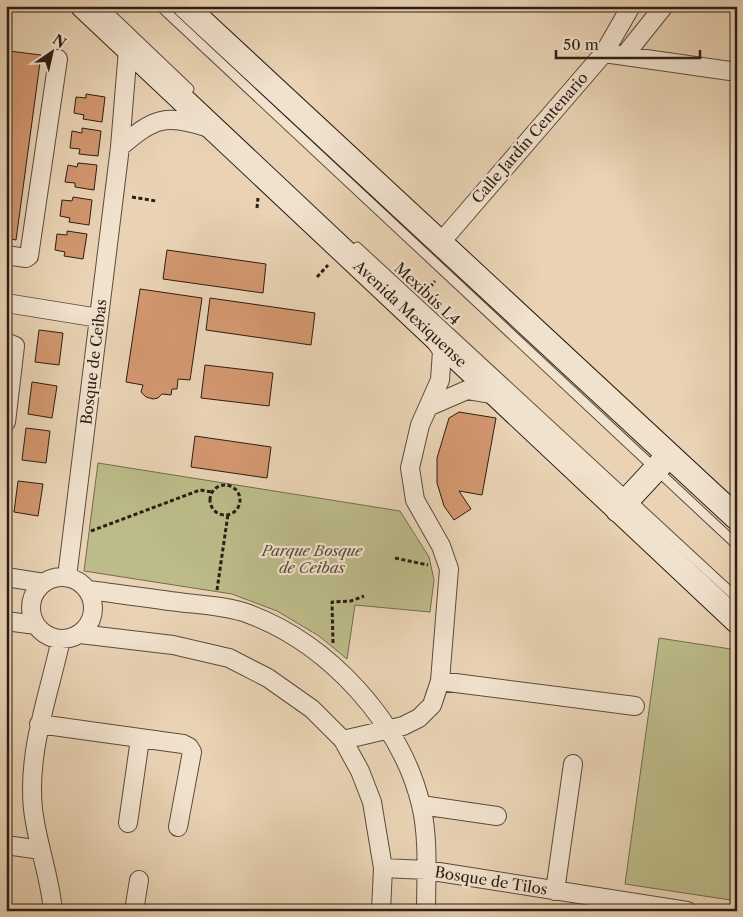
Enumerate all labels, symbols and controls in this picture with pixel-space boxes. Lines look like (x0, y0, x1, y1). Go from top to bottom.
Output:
north arrow (28, 28, 78, 78)
scale bar (556, 28, 699, 60)
text: N (49, 30, 69, 52)
text: 50 m (563, 35, 599, 54)
street label: Calle Jardín Centenario (468, 68, 592, 207)
street label: Avenida Mexiquense (349, 256, 471, 371)
street label: Mexibús L4 (390, 258, 464, 329)
street label: Bosque de Ceibas (76, 298, 111, 426)
park label: Parque Bosque de Ceibas (261, 541, 363, 577)
street label: Bosque de Tilos (433, 862, 549, 899)

